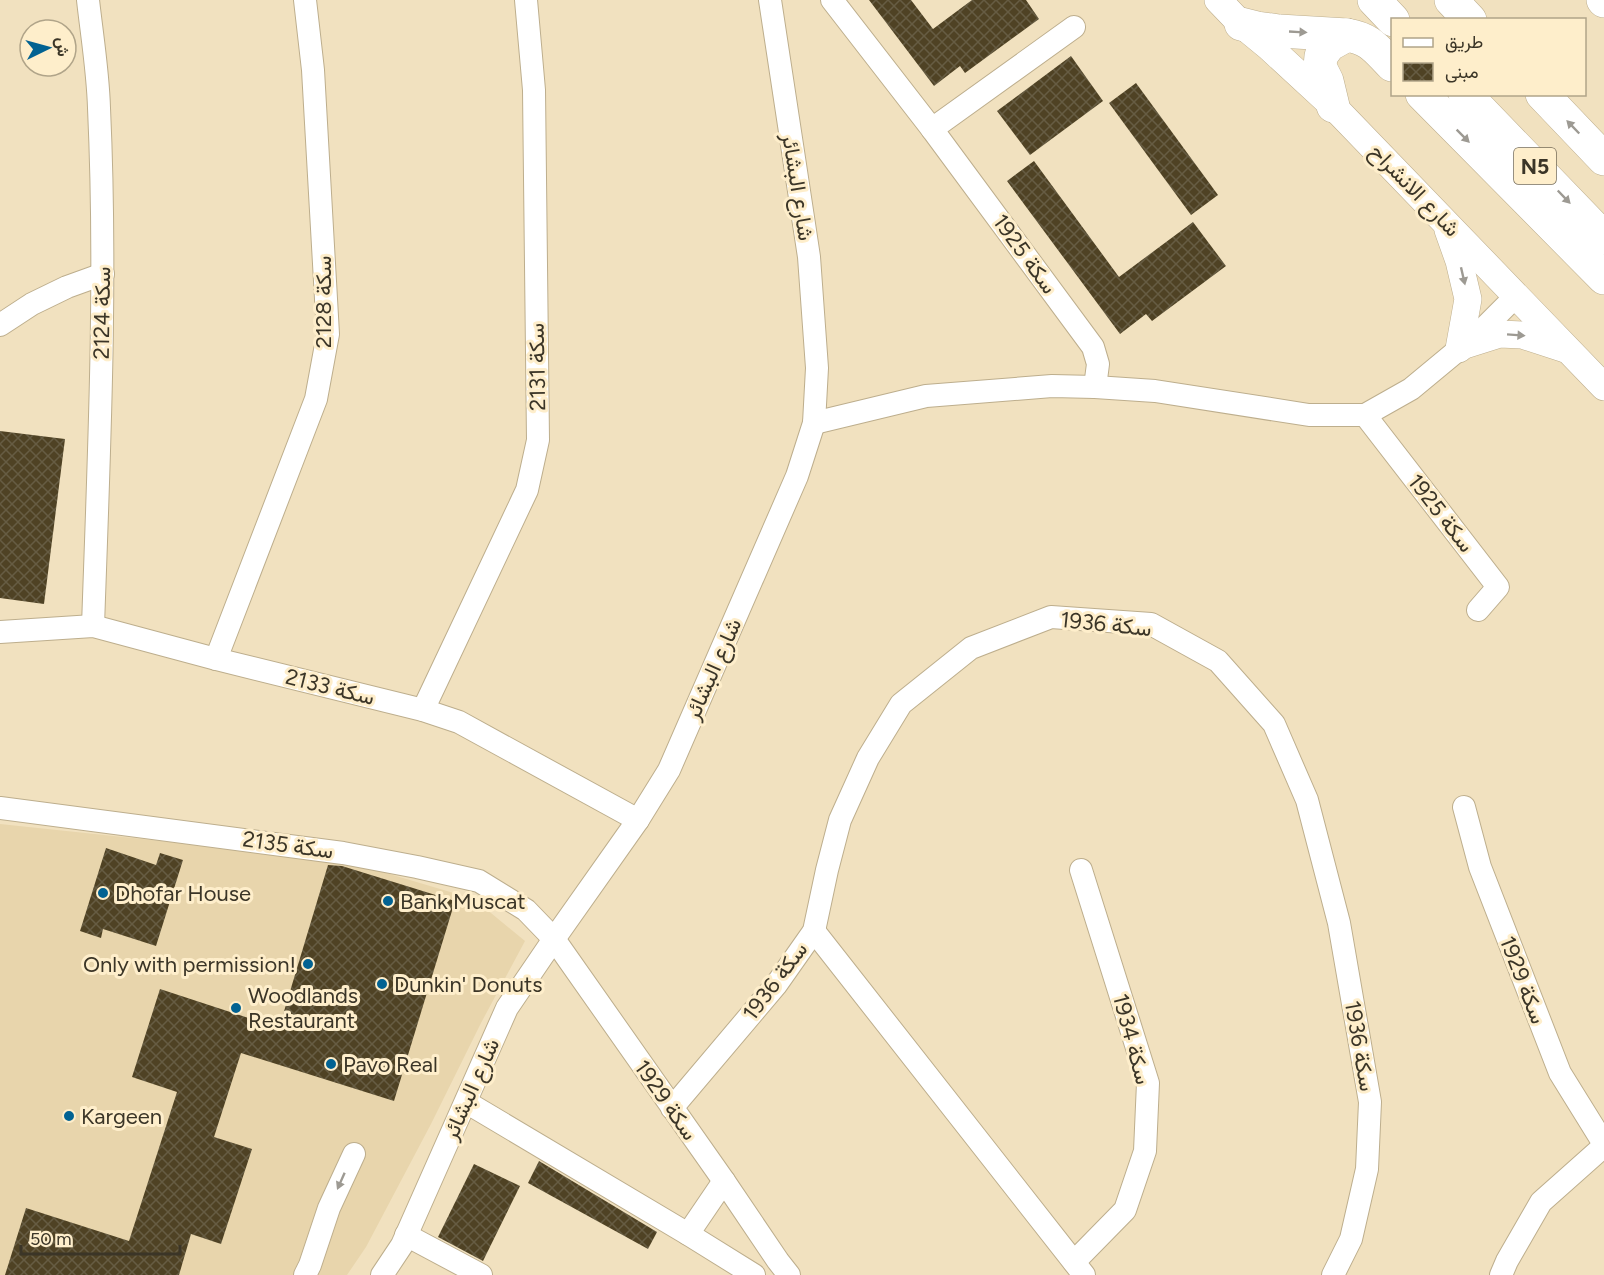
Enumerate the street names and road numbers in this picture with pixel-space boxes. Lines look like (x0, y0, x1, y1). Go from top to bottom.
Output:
street label: شارع البشائر (775, 130, 820, 243)
street label: شارع الانشراح (1363, 138, 1466, 243)
road number: N5 (1514, 148, 1556, 184)
street label: سكة 1925 (987, 209, 1063, 299)
street label: سكة 2128 (310, 256, 337, 348)
street label: سكة 2124 (88, 266, 116, 360)
street label: سكة 2131 (523, 323, 551, 411)
street label: سكة 1925 (1402, 468, 1480, 558)
street label: سكة 1936 (1059, 606, 1153, 642)
street label: شارع البشائر (678, 614, 748, 725)
street label: سكة 2133 (283, 663, 377, 711)
street label: سكة 2135 (241, 825, 335, 865)
street label: سكة 1929 (1494, 932, 1552, 1028)
street label: سكة 1936 (737, 936, 813, 1026)
street label: سكة 1934 (1107, 991, 1157, 1087)
street label: سكة 1936 (1339, 999, 1381, 1093)
street label: شارع البشائر (436, 1034, 506, 1145)
street label: سكة 1929 (629, 1055, 703, 1145)

